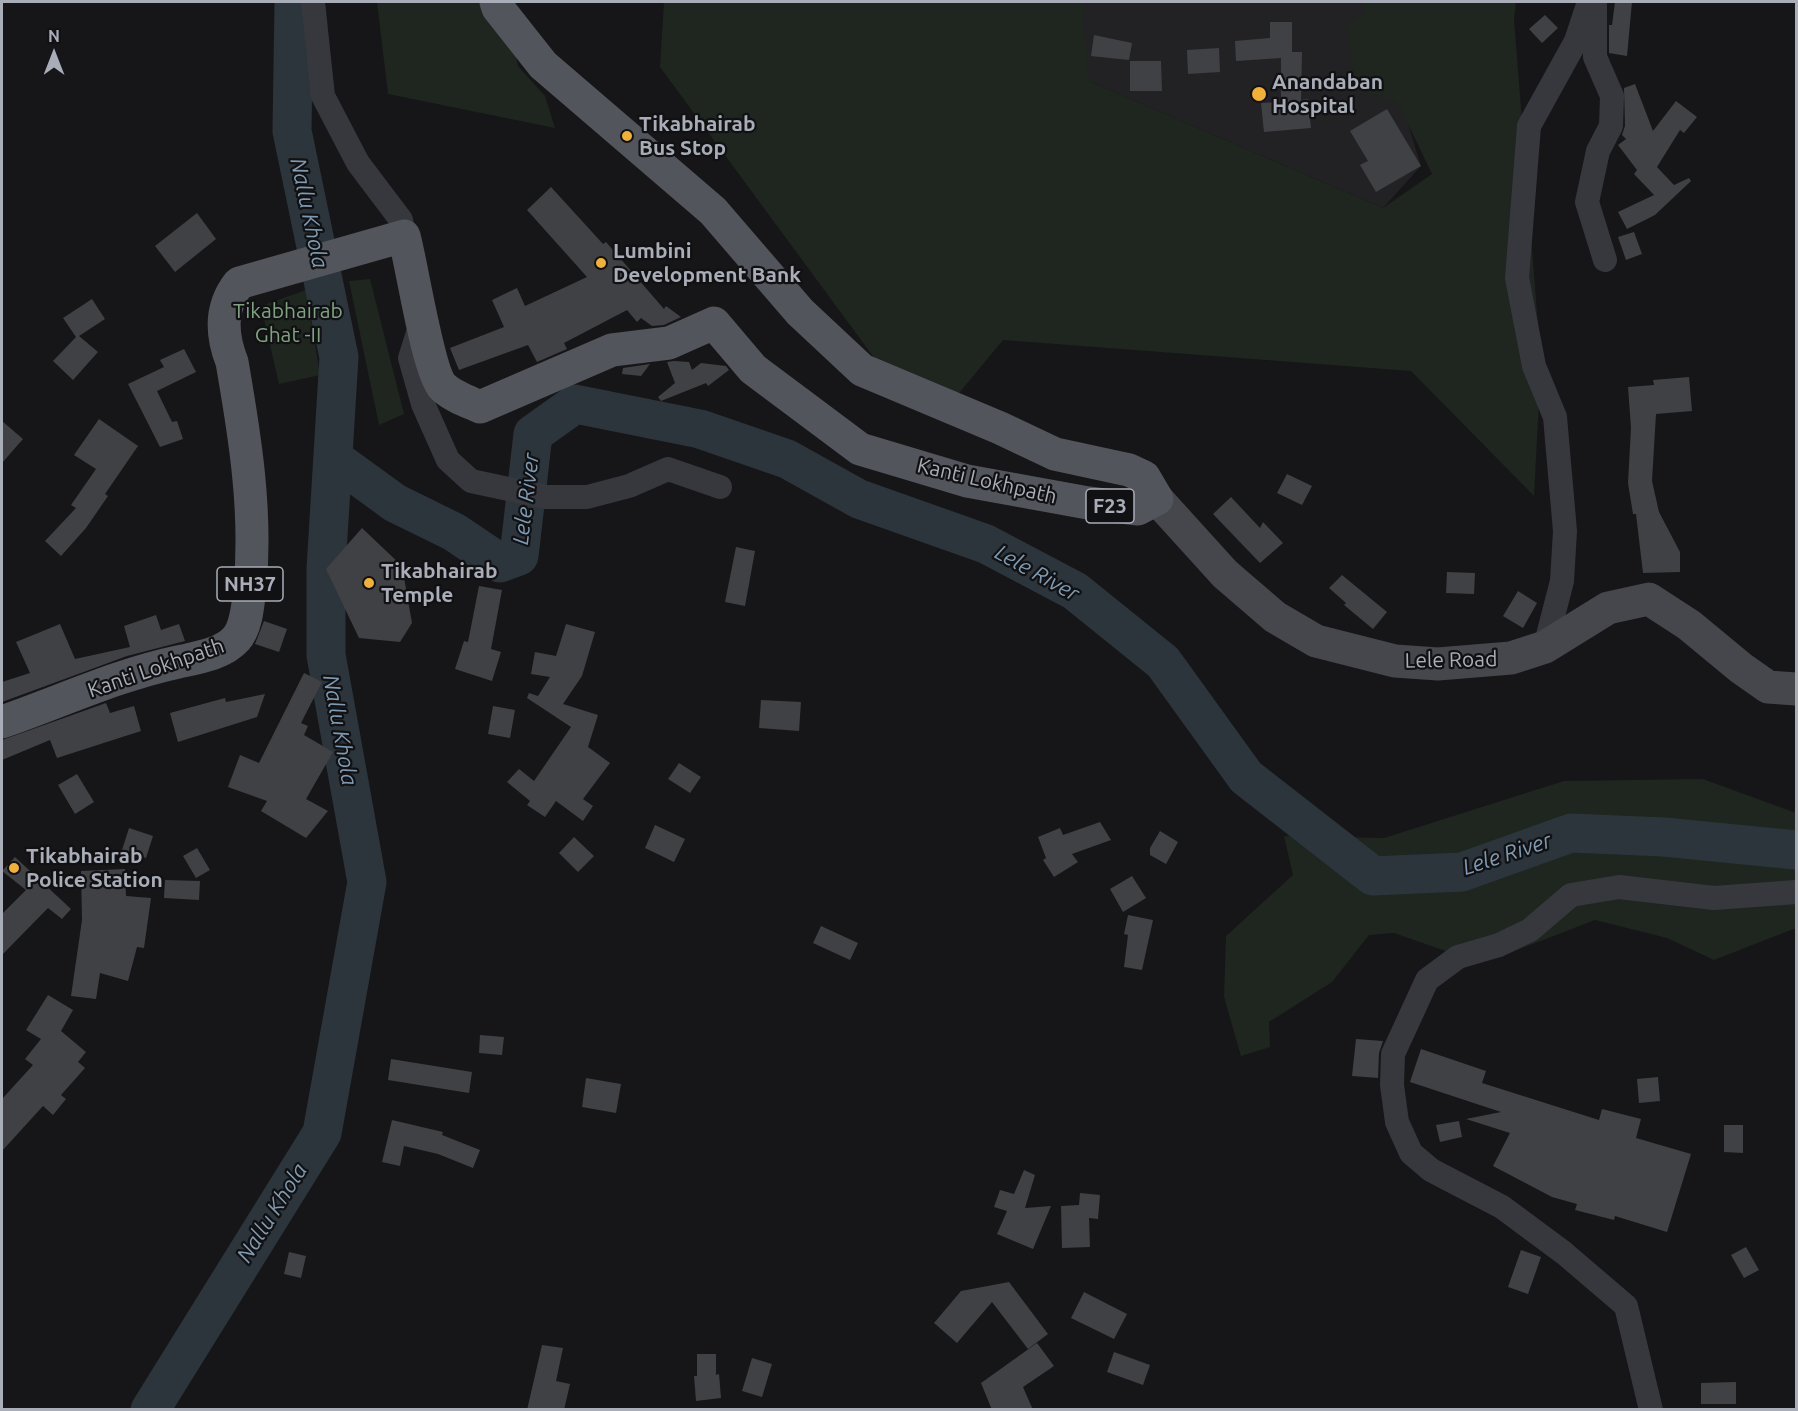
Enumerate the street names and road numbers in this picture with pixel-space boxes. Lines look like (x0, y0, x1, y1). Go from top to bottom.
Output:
street label: Kanti Lokhpath (915, 453, 1059, 509)
road number: F23 (1086, 489, 1134, 523)
road number: NH37 (217, 567, 283, 601)
street label: Kanti Lokhpath (84, 633, 228, 703)
street label: Lele Road (1404, 647, 1498, 673)

